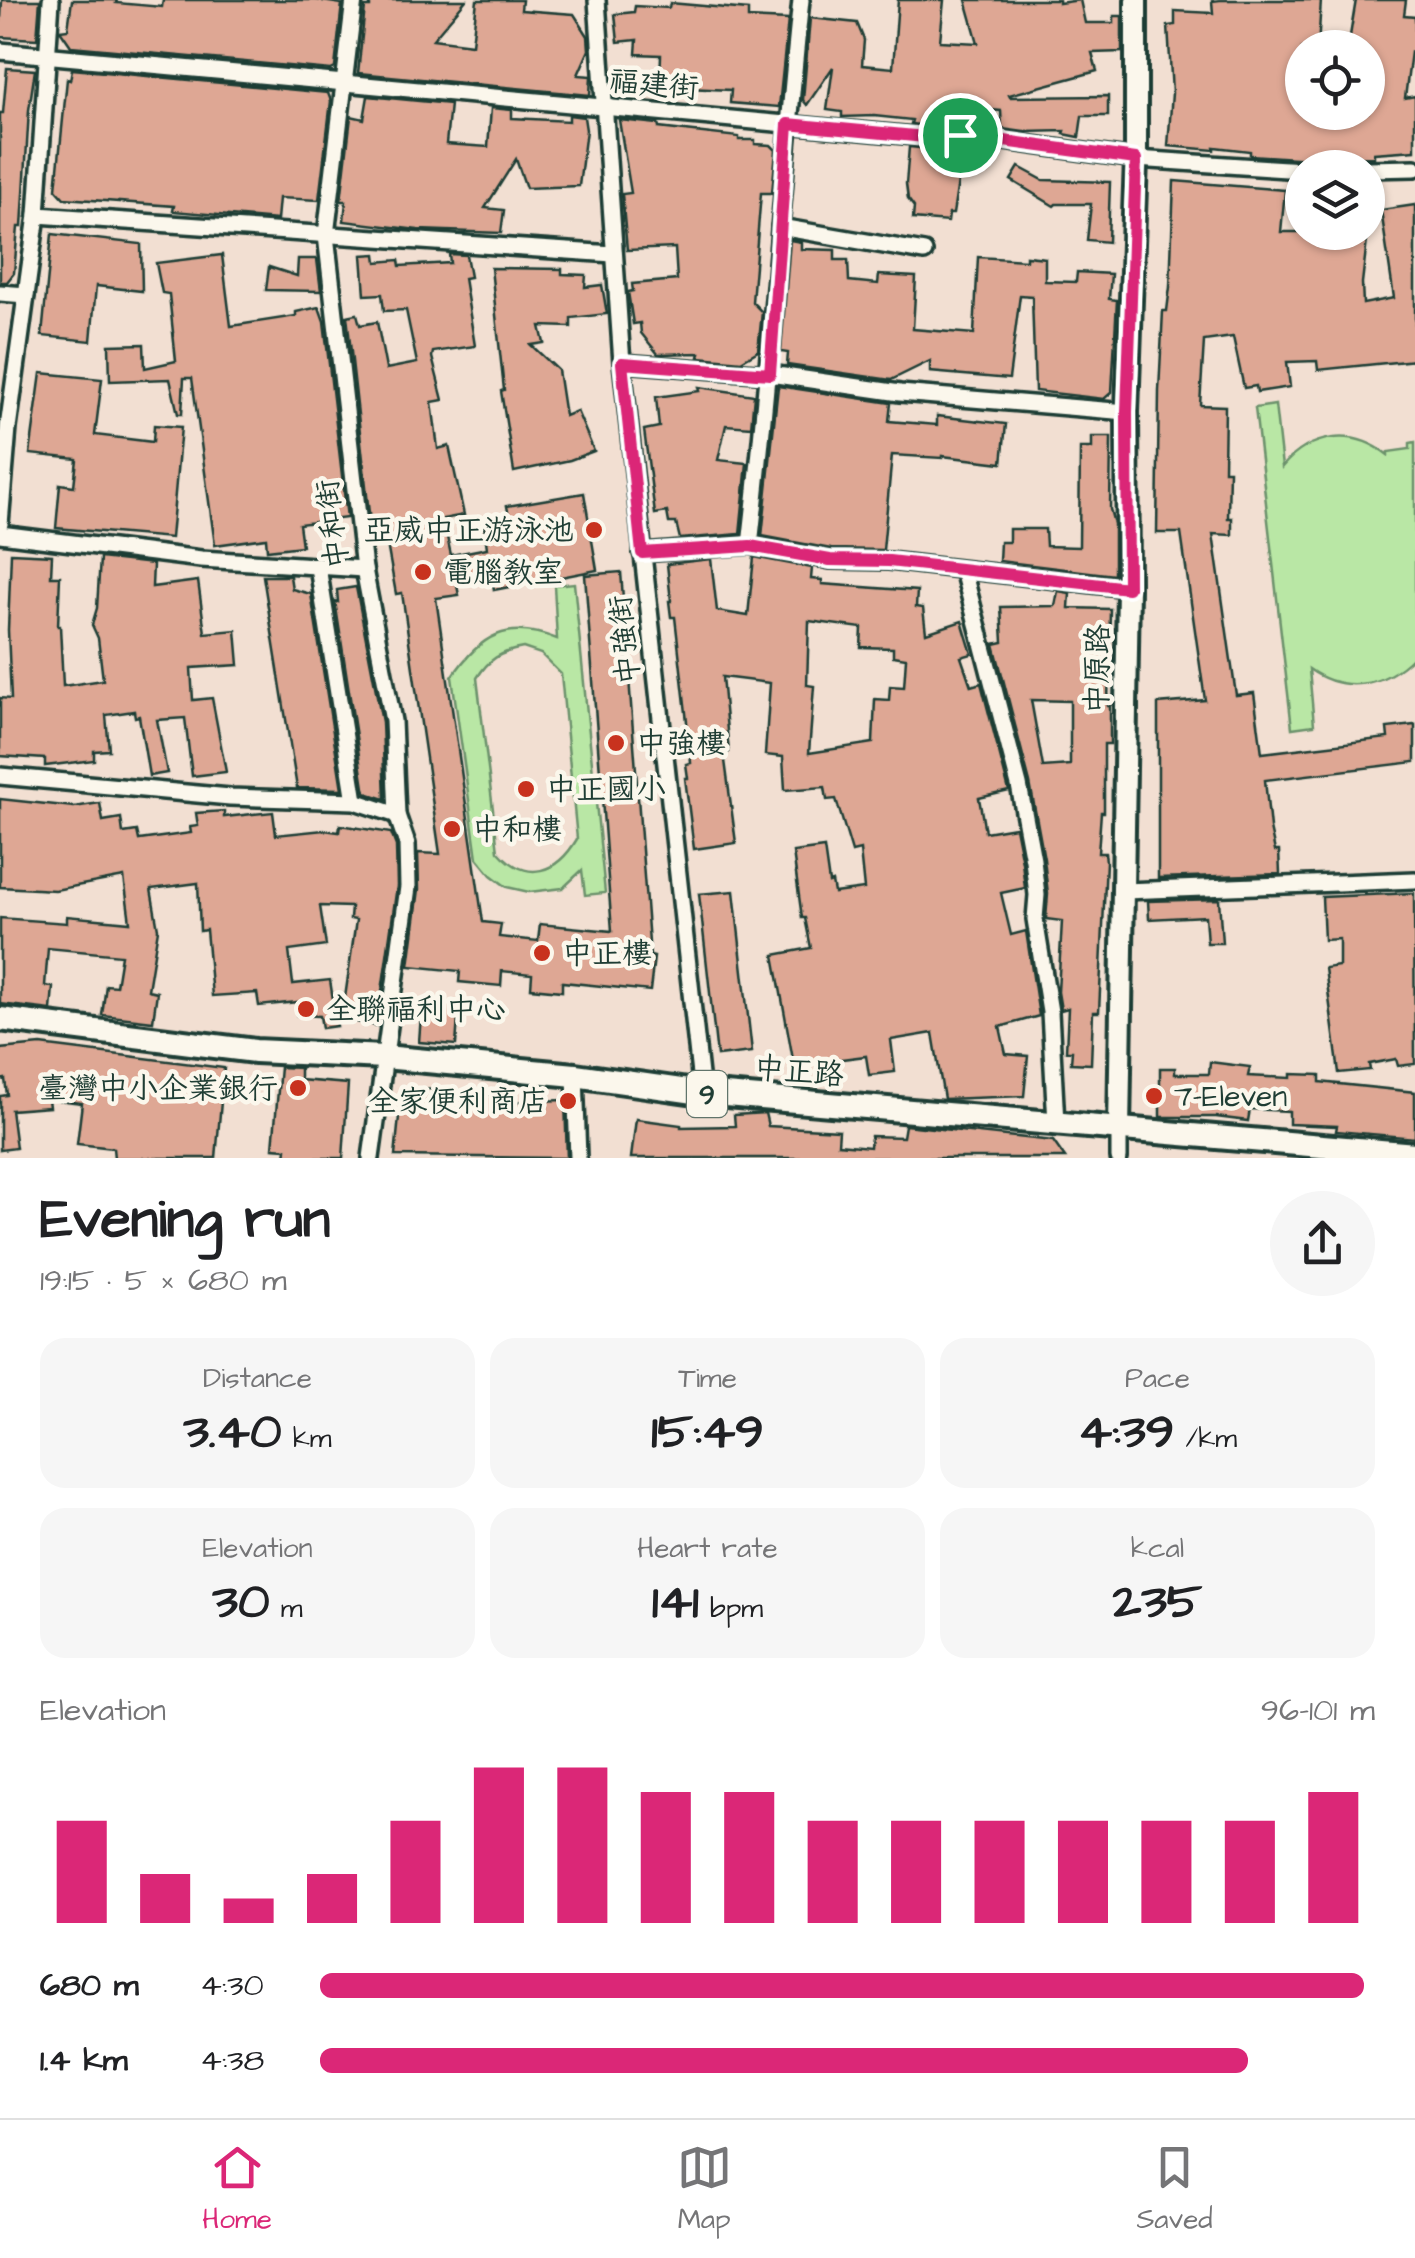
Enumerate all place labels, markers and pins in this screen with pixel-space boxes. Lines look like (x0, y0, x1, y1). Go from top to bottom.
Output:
pin (918, 93, 1003, 178)
place label: 亞威中正游泳池 (364, 510, 574, 552)
marker: 亞威中正游泳池 (583, 519, 605, 541)
place label: 電腦教室 (443, 552, 563, 594)
marker: 電腦教室 (412, 561, 434, 583)
place label: 中強樓 (636, 723, 726, 765)
marker: 中強樓 (605, 732, 627, 754)
place label: 中正國小 (546, 769, 666, 811)
marker: 中正國小 (515, 778, 537, 800)
place label: 中和樓 (472, 809, 562, 851)
marker: 中和樓 (441, 818, 463, 840)
place label: 中正樓 (562, 933, 652, 975)
marker: 中正樓 (531, 942, 553, 964)
place label: 全聯福利中心 (326, 989, 506, 1031)
marker: 全聯福利中心 (295, 998, 317, 1020)
place label: 臺灣中小企業銀行 (38, 1068, 278, 1110)
place label: 7-Eleven (1174, 1076, 1287, 1118)
marker: 臺灣中小企業銀行 (287, 1077, 309, 1099)
place label: 全家便利商店 (368, 1081, 548, 1123)
marker: 7-Eleven (1143, 1085, 1165, 1107)
marker: 全家便利商店 (557, 1090, 579, 1112)

